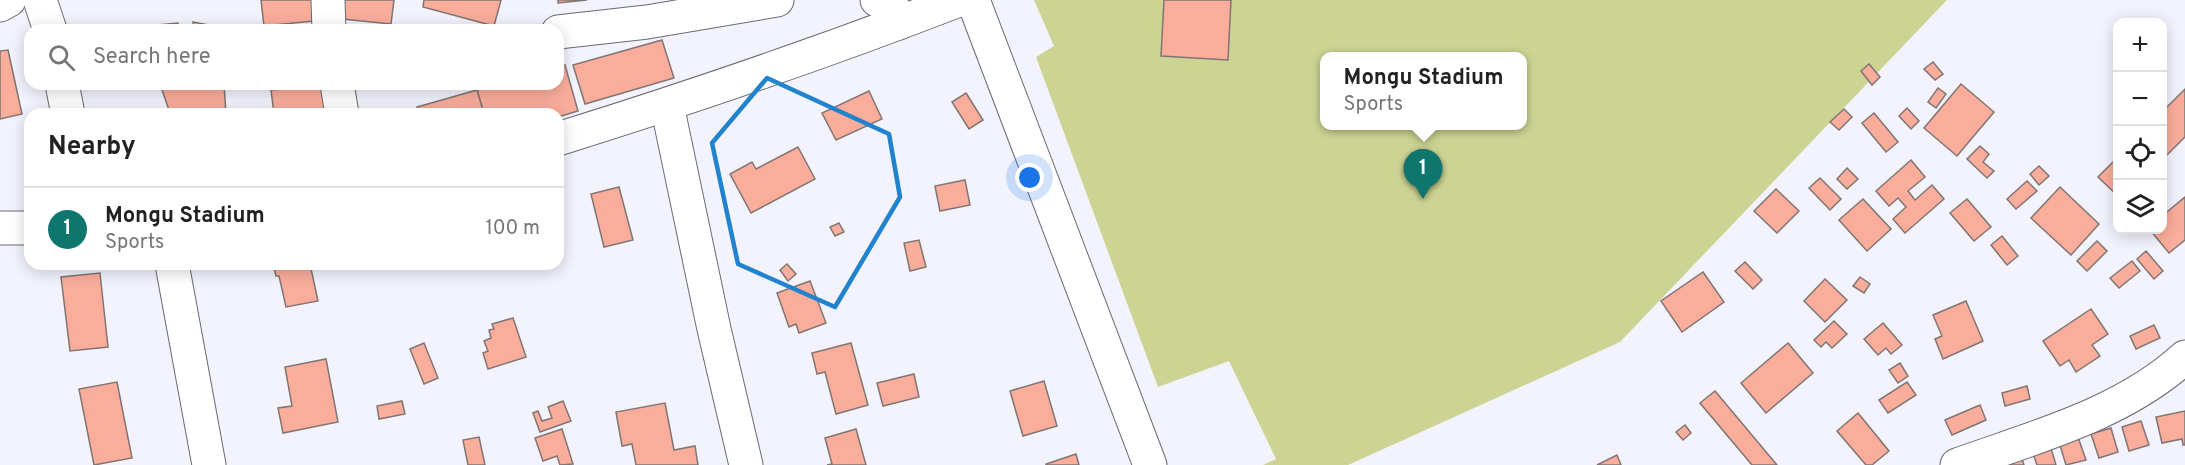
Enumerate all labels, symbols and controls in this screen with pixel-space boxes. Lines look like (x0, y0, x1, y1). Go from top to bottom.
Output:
map controls (2113, 18, 2167, 234)
button: + (2113, 18, 2167, 72)
search box (24, 24, 564, 90)
icon: search (45, 41, 78, 74)
text: Search here (93, 44, 211, 71)
popup (1320, 52, 1527, 130)
text: Mongu Stadium (1344, 65, 1503, 92)
button: − (2113, 72, 2167, 126)
text: Sports (1344, 92, 1403, 118)
button: locate (2113, 126, 2167, 180)
text: Nearby (48, 131, 136, 164)
pin: 1 (1404, 150, 1442, 199)
your location (1015, 163, 1044, 192)
button: layers (2113, 180, 2167, 234)
text: Mongu Stadium (105, 203, 265, 230)
text: 1 (64, 216, 72, 242)
text: 100 m (485, 216, 540, 242)
text: Sports (105, 230, 165, 256)

